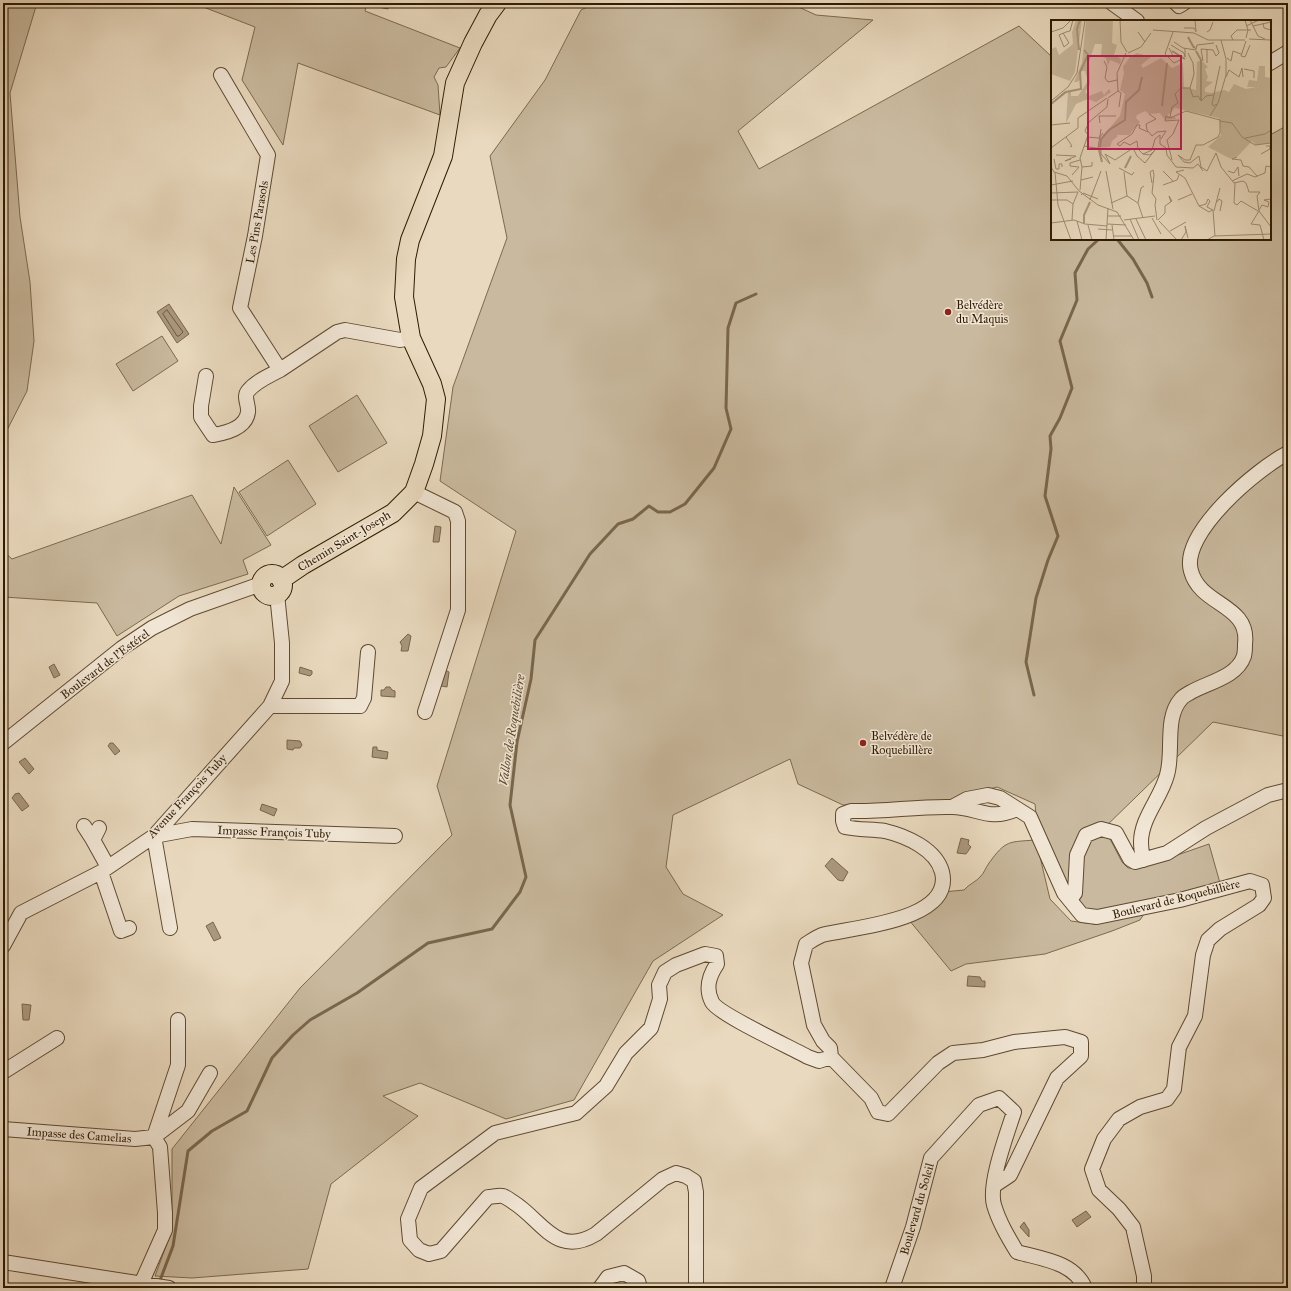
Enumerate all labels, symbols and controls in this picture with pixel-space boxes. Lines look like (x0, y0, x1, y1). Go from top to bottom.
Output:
inset map (1051, 20, 1271, 240)
street label: Les Pins Parasols (243, 180, 271, 264)
place label: Belvédère du Maquis (956, 298, 1008, 327)
marker: Belvédère du Maquis (943, 307, 953, 317)
street label: Chemin Saint-Joseph (295, 508, 394, 575)
street label: Boulevard de l'Estérel (58, 626, 153, 702)
water label: Vallon de Roquebilière (495, 672, 529, 787)
place label: Belvédère de Roquebillère (871, 729, 933, 758)
marker: Belvédère de Roquebillère (858, 738, 868, 748)
street label: Avenue François Tuby (144, 751, 230, 842)
street label: Impasse François Tuby (217, 823, 331, 841)
street label: Boulevard de Roquebillière (1111, 876, 1241, 923)
street label: Impasse des Camelias (26, 1124, 132, 1146)
street label: Boulevard du Soleil (897, 1161, 937, 1257)

